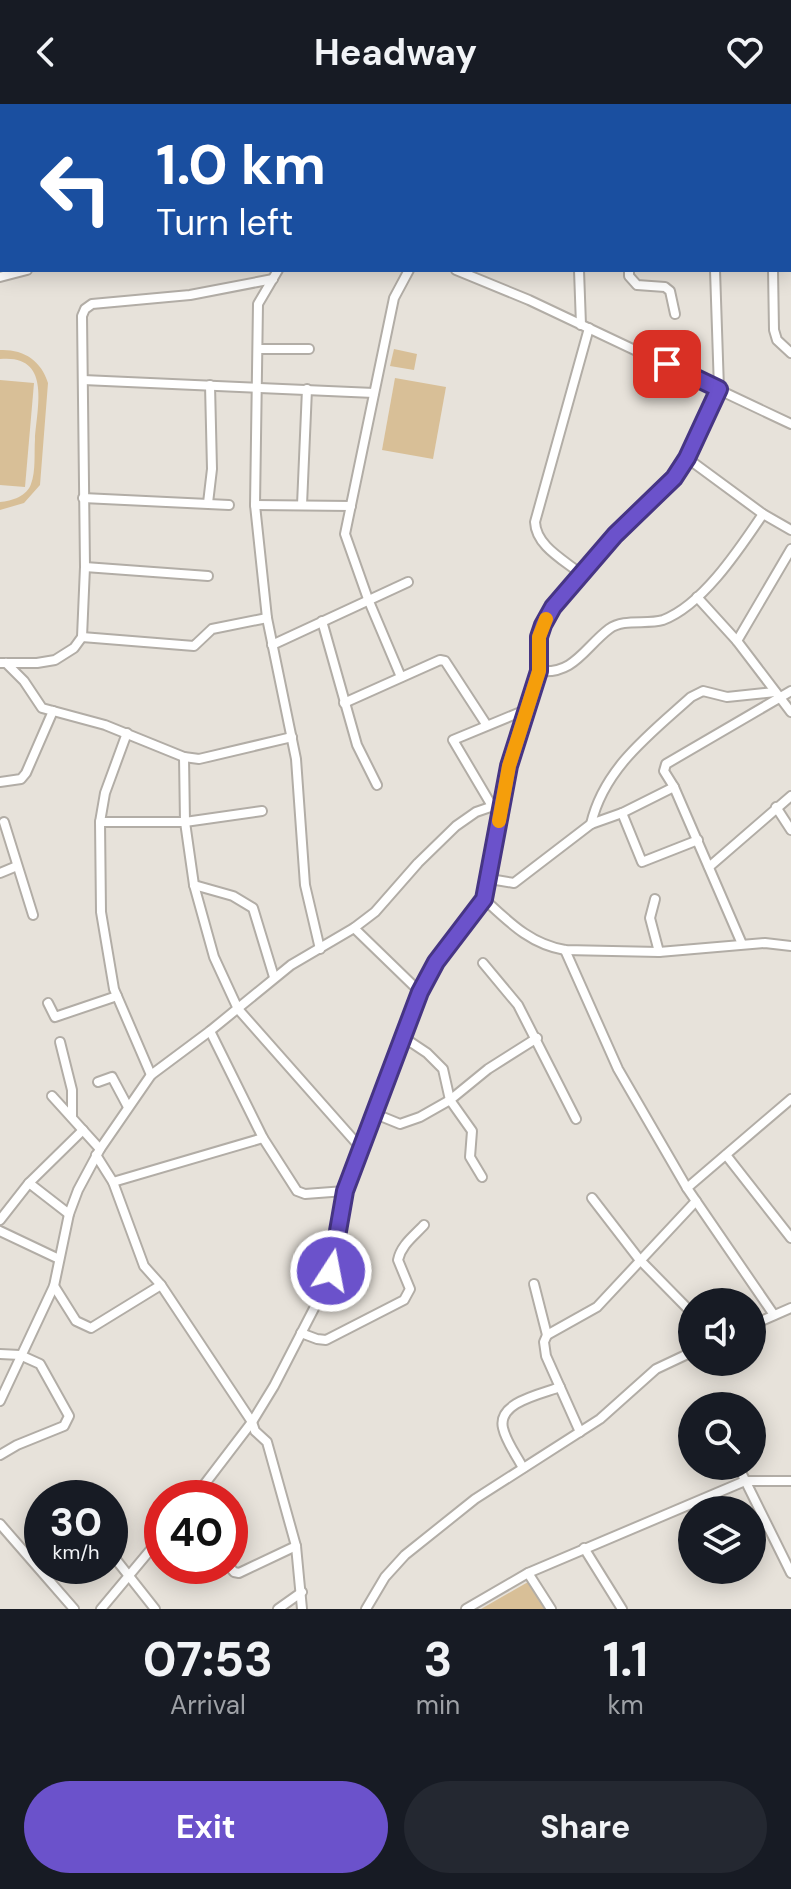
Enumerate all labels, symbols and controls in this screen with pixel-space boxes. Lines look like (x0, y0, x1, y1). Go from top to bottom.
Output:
text: Headway (314, 29, 477, 76)
icon: back (24, 30, 68, 74)
icon: heart (723, 30, 767, 74)
text: 1.0 km (156, 128, 326, 201)
icon: left (24, 136, 128, 240)
text: Turn left (156, 199, 293, 246)
pin (633, 330, 701, 398)
icon: arrive (645, 342, 689, 386)
position arrow (289, 1229, 373, 1313)
map controls (678, 1288, 766, 1584)
button: sound (678, 1288, 766, 1376)
button: search (678, 1392, 766, 1480)
speed limit sign: 40 (144, 1480, 248, 1584)
text: 30 (50, 1496, 102, 1548)
button: layers (678, 1496, 766, 1584)
text: km/h (52, 1539, 100, 1565)
text: 07:53 (143, 1628, 273, 1691)
text: 3 (423, 1628, 452, 1691)
text: 1.1 (603, 1628, 648, 1691)
text: Arrival (170, 1688, 246, 1722)
text: min (416, 1688, 460, 1722)
text: km (607, 1688, 644, 1722)
button: Exit (24, 1781, 388, 1873)
button: Share (404, 1781, 767, 1873)

